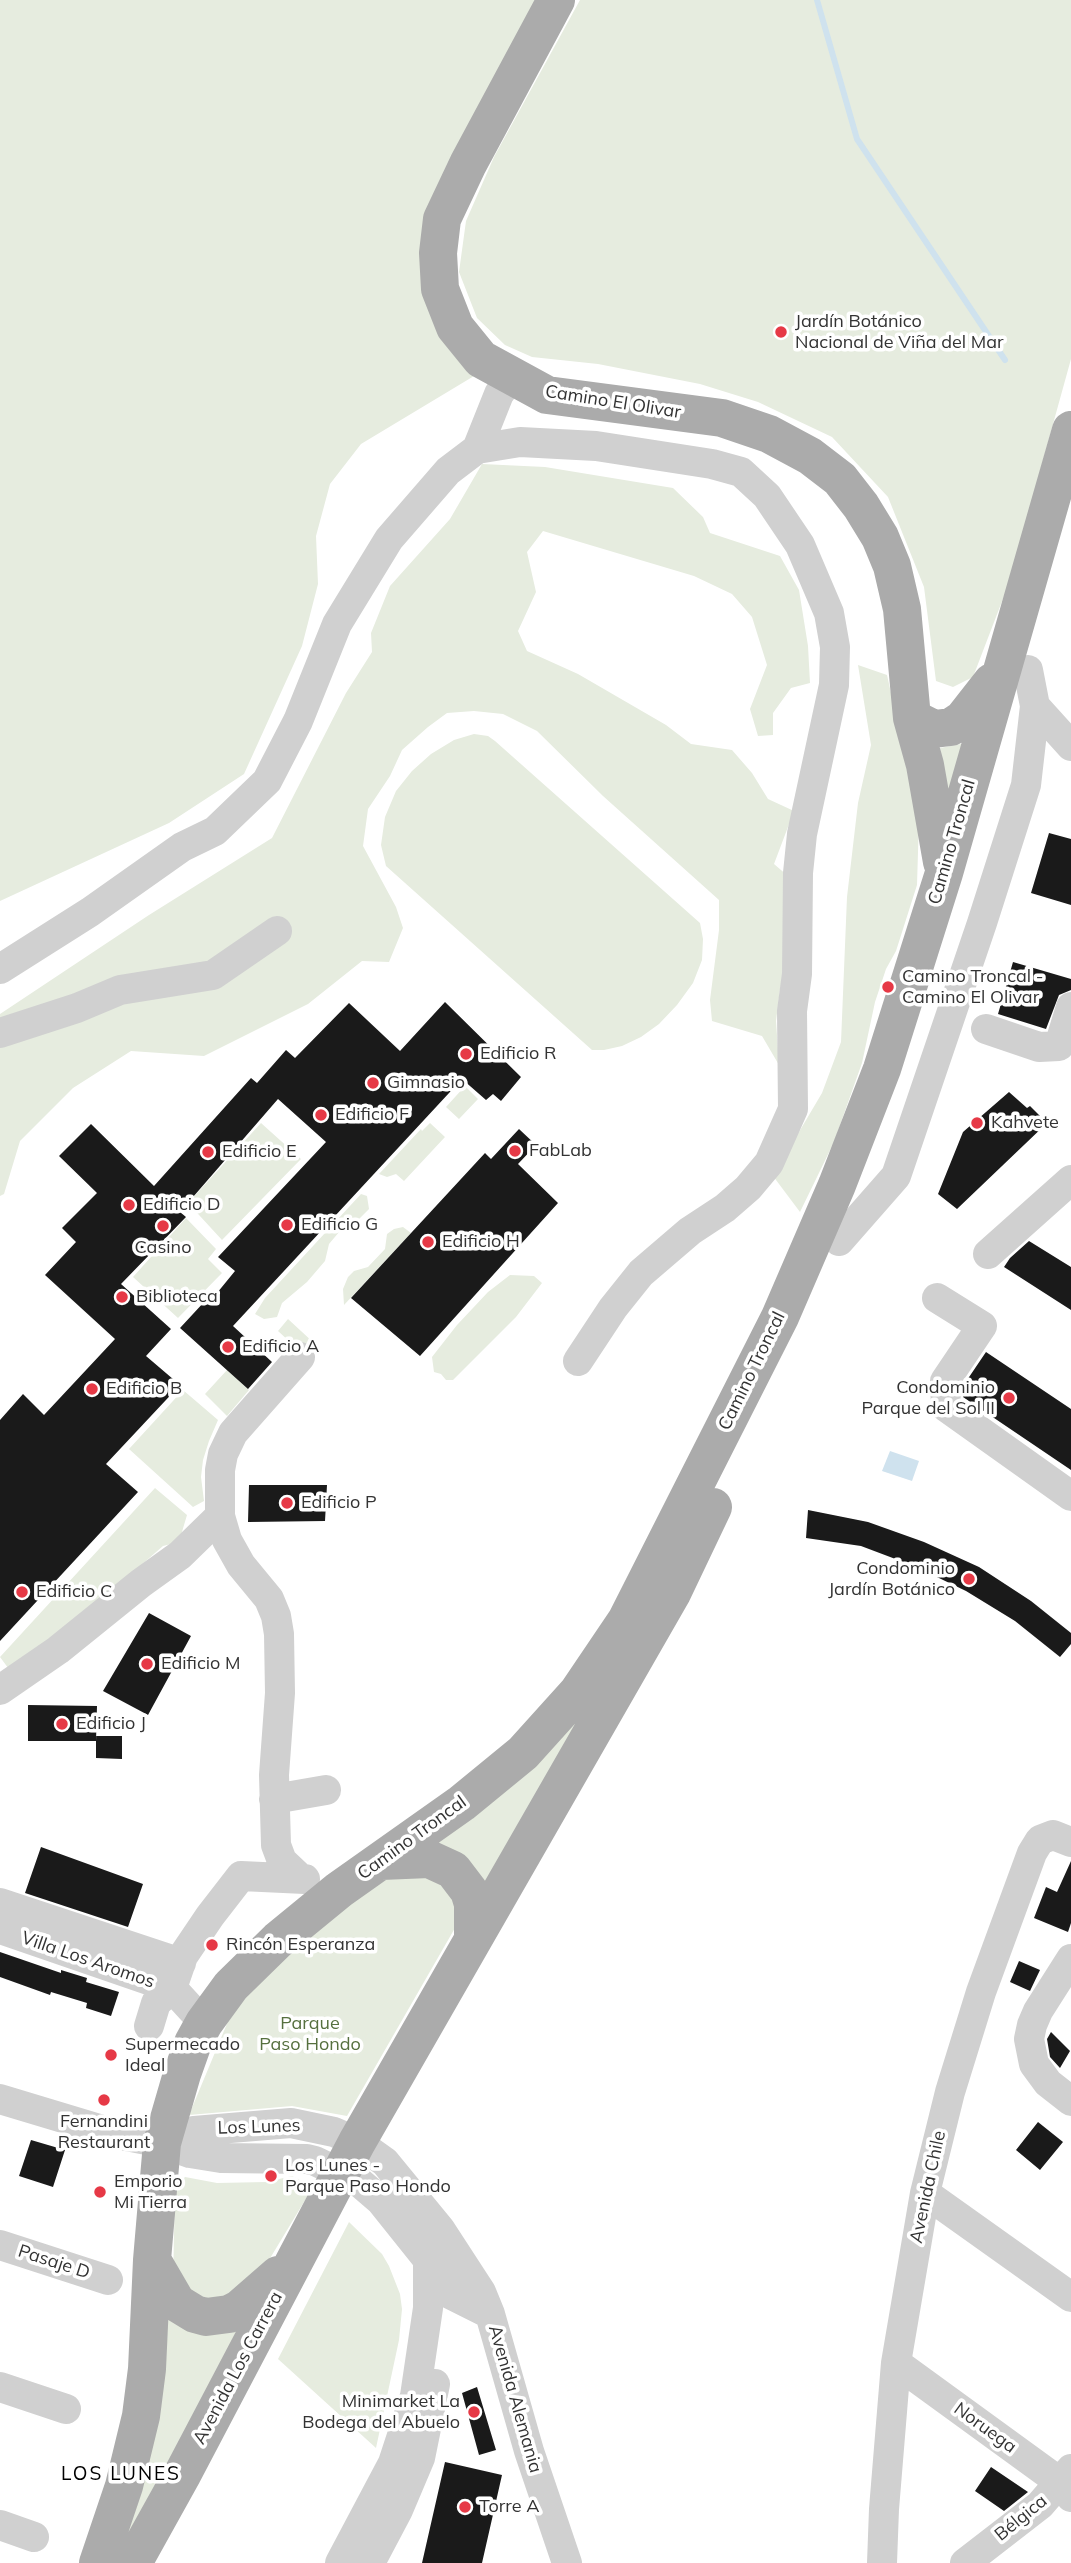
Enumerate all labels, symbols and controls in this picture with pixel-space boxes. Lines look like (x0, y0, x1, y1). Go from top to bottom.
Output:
place label: Jardín Botánico Nacional de Viña del Mar (795, 311, 1004, 354)
marker: Jardín Botánico Nacional de Viña del Mar (773, 324, 789, 340)
street label: Camino El Olivar (544, 381, 682, 423)
street label: Camino Troncal (924, 777, 980, 907)
place label: Camino Troncal - Camino El Olivar (902, 966, 1043, 1009)
marker: Camino Troncal - Camino El Olivar (880, 979, 896, 995)
place label: Edificio R (480, 1043, 557, 1065)
marker: Edificio R (458, 1046, 474, 1062)
place label: Gimnasio (387, 1072, 465, 1094)
marker: Gimnasio (365, 1075, 381, 1091)
place label: Edificio F (335, 1104, 409, 1126)
marker: Edificio F (313, 1107, 329, 1123)
place label: Kahvete (991, 1112, 1059, 1134)
marker: Kahvete (969, 1115, 985, 1131)
place label: FabLab (529, 1140, 592, 1162)
place label: Edificio E (222, 1141, 297, 1163)
marker: FabLab (507, 1143, 523, 1159)
marker: Edificio E (200, 1144, 216, 1160)
place label: Edificio D (143, 1194, 221, 1216)
marker: Edificio D (121, 1197, 137, 1213)
place label: Edificio G (301, 1214, 378, 1236)
marker: Edificio G (279, 1217, 295, 1233)
marker: Casino (155, 1218, 171, 1234)
place label: Edificio H (442, 1231, 520, 1253)
marker: Edificio H (420, 1234, 436, 1250)
place label: Casino (135, 1237, 191, 1259)
place label: Biblioteca (136, 1286, 218, 1308)
marker: Biblioteca (114, 1289, 130, 1305)
street label: Camino Troncal (714, 1308, 790, 1434)
place label: Edificio A (242, 1336, 319, 1358)
marker: Edificio A (220, 1339, 236, 1355)
place label: Condominio Parque del Sol II (861, 1377, 995, 1420)
place label: Edificio B (106, 1378, 182, 1400)
marker: Edificio B (84, 1381, 100, 1397)
marker: Condominio Parque del Sol II (1001, 1390, 1017, 1406)
place label: Edificio P (301, 1492, 377, 1514)
marker: Edificio P (279, 1495, 295, 1511)
place label: Condominio Jardín Botánico (828, 1558, 955, 1600)
marker: Condominio Jardín Botánico (961, 1571, 977, 1587)
place label: Edificio C (36, 1581, 112, 1603)
marker: Edificio C (14, 1584, 30, 1600)
place label: Edificio M (161, 1653, 241, 1675)
marker: Edificio M (139, 1656, 155, 1672)
place label: Edificio J (76, 1713, 146, 1735)
marker: Edificio J (54, 1716, 70, 1732)
street label: Camino Troncal (353, 1791, 471, 1885)
street label: Villa Los Aromos (19, 1927, 157, 1993)
place label: Rincón Esperanza (226, 1934, 375, 1956)
marker: Rincón Esperanza (204, 1937, 220, 1953)
park label: Parque Paso Hondo (259, 2013, 361, 2056)
place label: Supermecado Ideal (125, 2034, 240, 2076)
marker: Supermecado Ideal (103, 2047, 119, 2063)
marker: Fernandini Restaurant (96, 2092, 112, 2108)
place label: Fernandini Restaurant (58, 2111, 150, 2154)
street label: Los Lunes (217, 2115, 301, 2139)
street label: Avenida Chile (906, 2129, 950, 2245)
place label: Los Lunes - Parque Paso Hondo (285, 2155, 451, 2198)
marker: Los Lunes - Parque Paso Hondo (263, 2168, 279, 2184)
place label: Emporio Mi Tierra (114, 2171, 187, 2214)
marker: Emporio Mi Tierra (92, 2184, 108, 2200)
street label: Pasaje D (15, 2240, 93, 2284)
street label: Avenida Los Carrera (189, 2288, 287, 2448)
street label: Avenida Alemania (484, 2323, 546, 2475)
place label: Minimarket La Bodega del Abuelo (302, 2391, 460, 2434)
street label: Noruega (949, 2398, 1021, 2458)
marker: Minimarket La Bodega del Abuelo (466, 2404, 482, 2420)
district label: LOS LUNES (62, 2463, 180, 2485)
street label: Bélgica (990, 2490, 1052, 2546)
place label: Torre A (479, 2496, 539, 2518)
marker: Torre A (457, 2499, 473, 2515)

